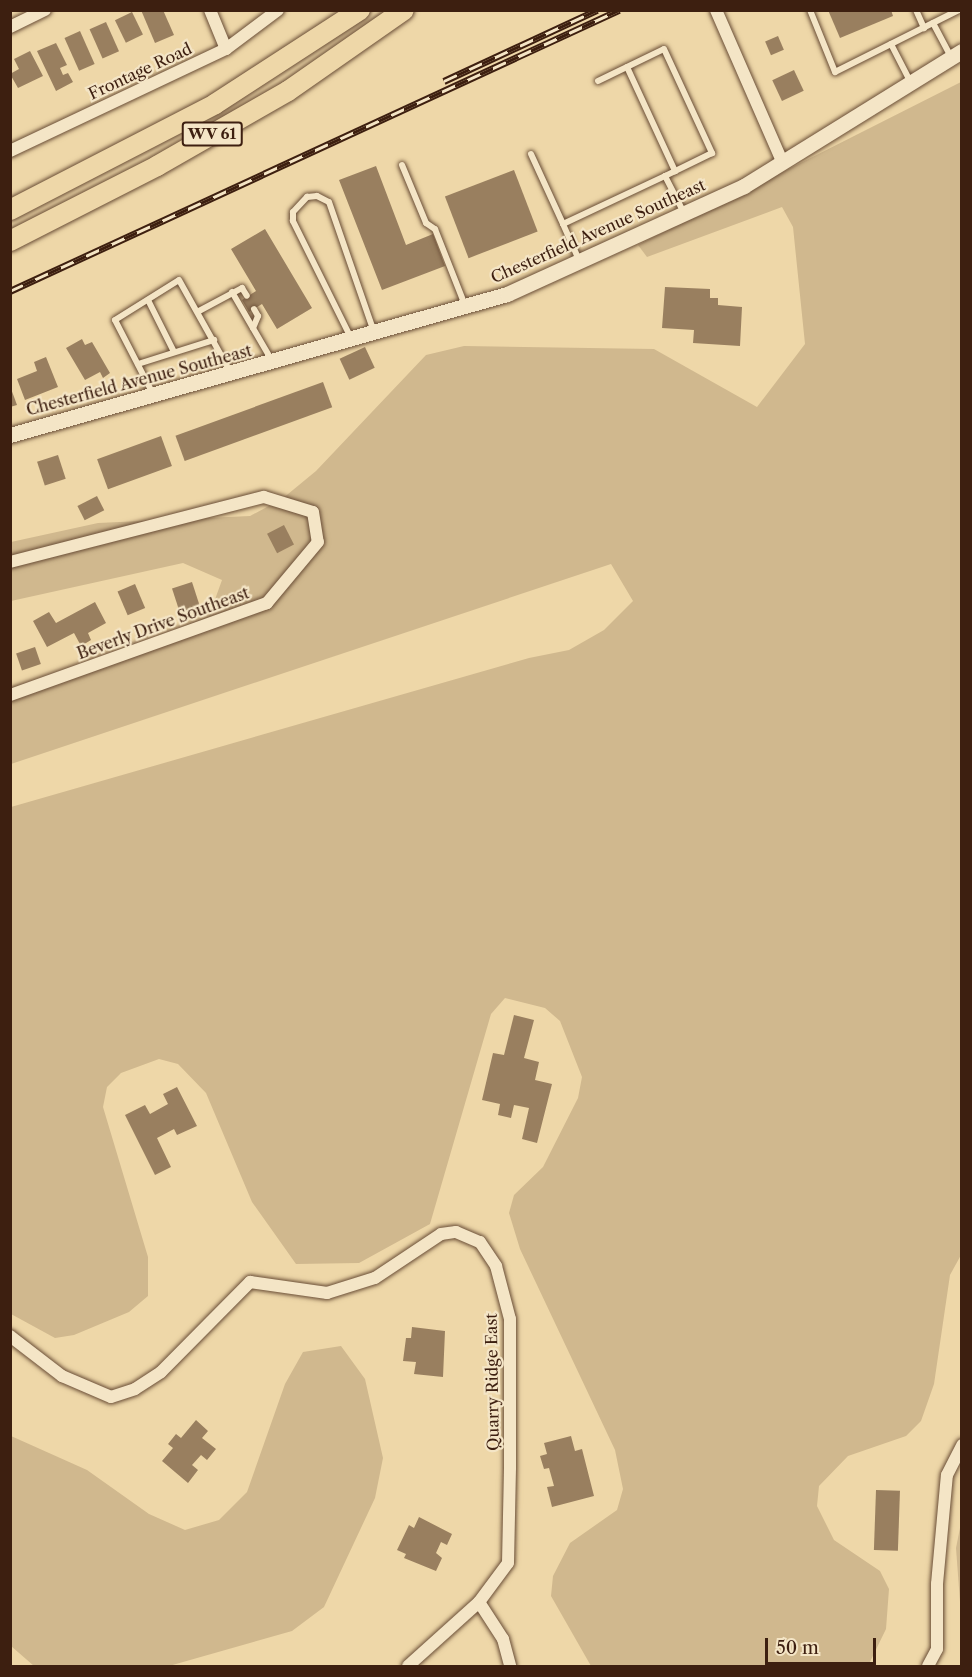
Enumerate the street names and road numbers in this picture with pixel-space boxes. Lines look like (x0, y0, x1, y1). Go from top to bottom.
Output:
street label: Frontage Road (85, 39, 195, 103)
road number: WV 61 (180, 122, 244, 146)
street label: Chesterfield Avenue Southeast (488, 175, 708, 287)
street label: Chesterfield Avenue Southeast (24, 341, 254, 419)
street label: Beverly Drive Southeast (74, 583, 252, 663)
street label: Quarry Ridge East (481, 1313, 503, 1451)

